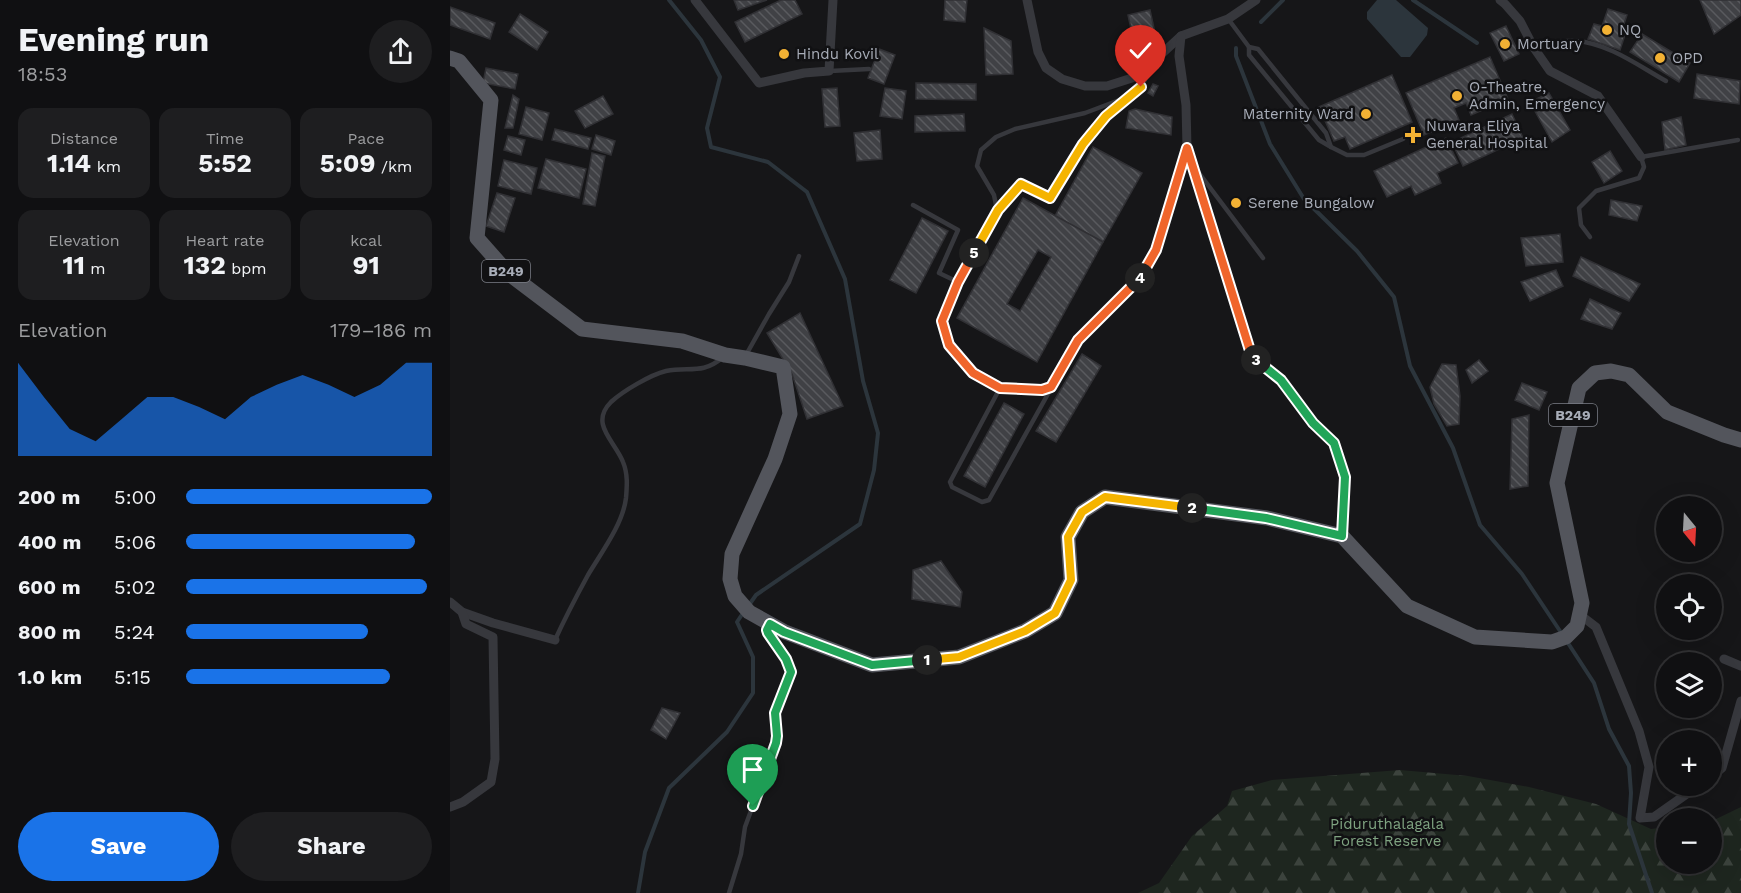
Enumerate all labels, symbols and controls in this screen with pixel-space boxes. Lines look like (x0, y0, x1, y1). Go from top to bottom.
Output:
text: Evening run (18, 20, 209, 59)
button: share (369, 20, 432, 83)
place label: NQ (1619, 21, 1641, 39)
marker: NQ (1600, 23, 1614, 37)
pin (1115, 25, 1166, 87)
icon: check (1124, 34, 1157, 67)
place label: Mortuary (1517, 35, 1583, 53)
marker: Mortuary (1498, 37, 1512, 51)
place label: Hindu Kovil (796, 45, 879, 63)
marker: Hindu Kovil (777, 47, 791, 61)
place label: OPD (1672, 49, 1703, 67)
marker: OPD (1653, 51, 1667, 65)
text: 18:53 (18, 62, 67, 86)
place label: O-Theatre, Admin, Emergency (1469, 78, 1605, 113)
marker: O-Theatre, Admin, Emergency (1450, 89, 1464, 103)
place label: Maternity Ward (1243, 105, 1354, 123)
marker: Maternity Ward (1359, 107, 1373, 121)
place label: Nuwara Eliya General Hospital (1426, 117, 1548, 152)
marker: Nuwara Eliya General Hospital (1404, 126, 1422, 144)
text: Distance (50, 129, 118, 148)
text: Time (206, 129, 244, 148)
text: Pace (347, 129, 385, 148)
text: 1.14 (47, 148, 91, 178)
text: 5:52 (198, 148, 252, 178)
text: 5:09 (320, 148, 376, 178)
text: km (91, 157, 121, 176)
text: /km (376, 157, 412, 176)
place label: Serene Bungalow (1248, 194, 1375, 212)
marker: Serene Bungalow (1229, 196, 1243, 210)
text: Elevation (48, 231, 120, 250)
text: Heart rate (185, 231, 265, 250)
text: kcal (350, 231, 382, 250)
pin: 5 (959, 238, 989, 268)
text: 5 (969, 243, 979, 262)
text: 11 (62, 250, 85, 280)
text: 132 (184, 250, 226, 280)
text: 91 (352, 250, 380, 280)
text: m (85, 259, 106, 278)
text: bpm (226, 259, 266, 278)
road number: B249 (482, 260, 530, 282)
pin: 4 (1125, 263, 1155, 293)
text: 4 (1135, 268, 1145, 287)
text: Elevation (18, 318, 107, 342)
text: 179–186 m (330, 318, 432, 342)
pin: 3 (1241, 345, 1271, 375)
text: 3 (1251, 350, 1261, 369)
road number: B249 (1549, 404, 1597, 426)
text: 200 m (18, 485, 80, 509)
text: 5:00 (114, 485, 156, 509)
pin: 2 (1177, 493, 1207, 523)
north arrow (1656, 496, 1722, 562)
map controls (1656, 496, 1722, 874)
text: 2 (1187, 498, 1197, 517)
text: 400 m (18, 530, 81, 554)
text: 5:06 (114, 530, 156, 554)
button: locate (1656, 574, 1722, 640)
text: 600 m (18, 575, 81, 599)
text: 5:02 (114, 575, 156, 599)
text: 800 m (18, 620, 81, 644)
text: 5:24 (114, 620, 155, 644)
pin: 1 (912, 645, 942, 675)
text: 1 (924, 650, 930, 669)
button: layers (1656, 652, 1722, 718)
text: 1.0 km (18, 665, 82, 689)
text: 5:15 (114, 665, 151, 689)
button: + (1656, 730, 1722, 796)
pin (727, 744, 778, 806)
icon: arrive (736, 753, 769, 786)
button: − (1656, 808, 1722, 874)
button: Save (18, 812, 219, 881)
button: Share (231, 812, 432, 881)
park label: Piduruthalagala Forest Reserve (1330, 815, 1444, 850)

